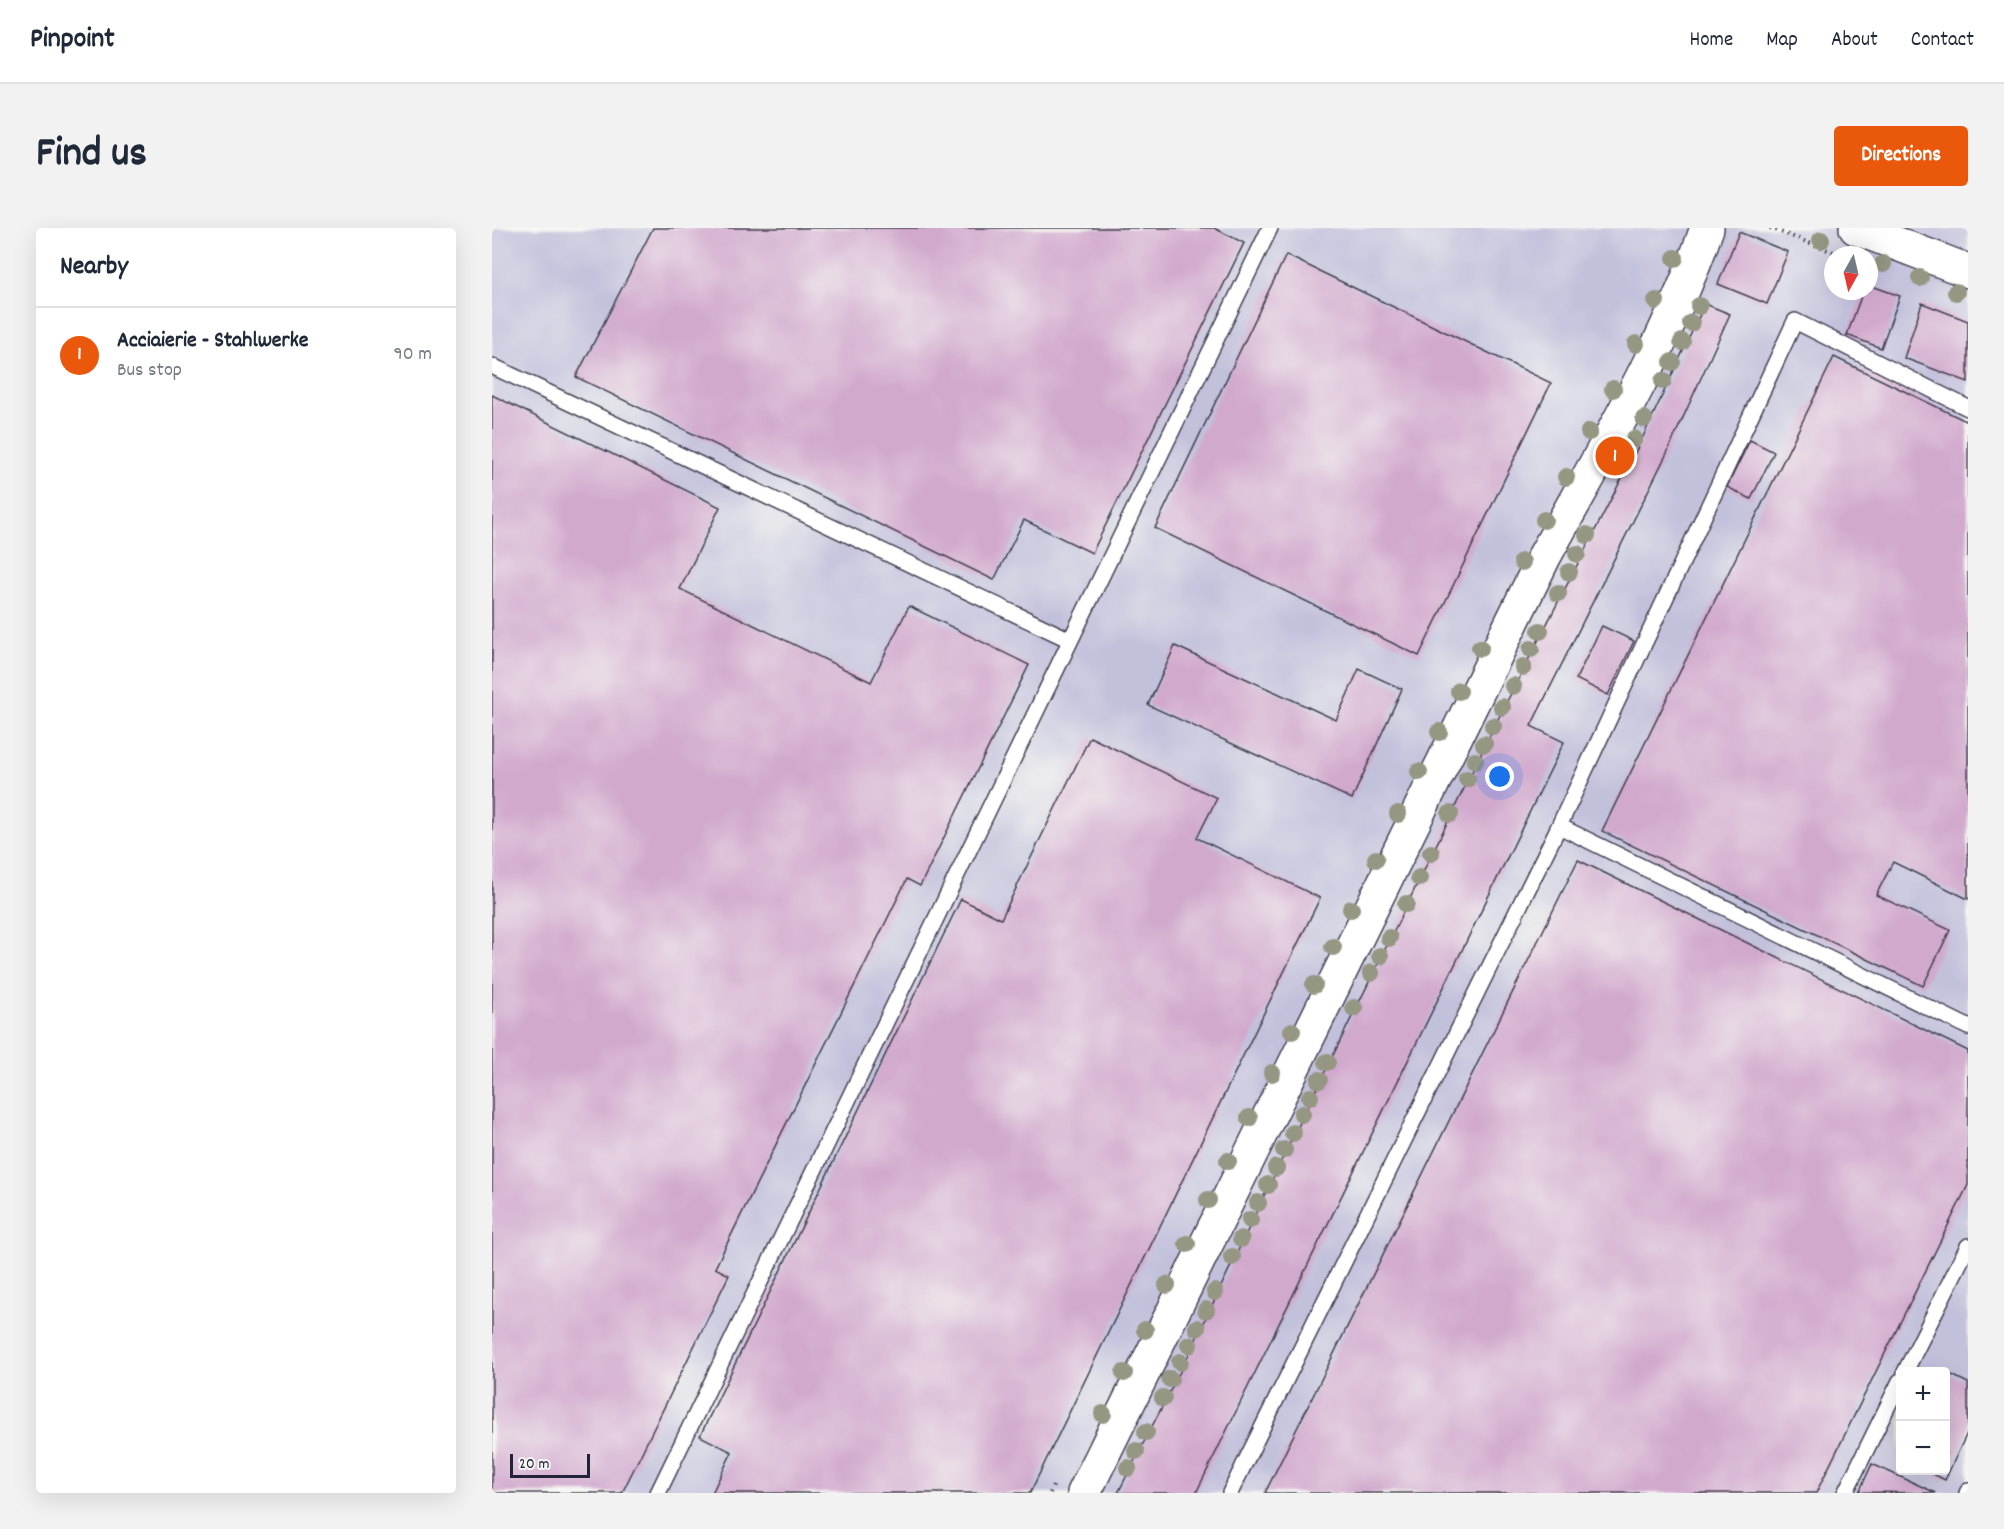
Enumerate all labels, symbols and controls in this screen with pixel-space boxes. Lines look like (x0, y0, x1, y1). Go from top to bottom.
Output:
text: Pinpoint (30, 21, 115, 61)
text: Home (1689, 26, 1733, 56)
text: Map (1766, 26, 1798, 56)
text: About (1831, 26, 1878, 56)
text: Contact (1911, 26, 1974, 56)
text: Find us (36, 126, 147, 186)
button: Directions (1834, 126, 1968, 186)
north arrow (1824, 246, 1878, 300)
text: Nearby (60, 249, 128, 286)
text: Acciaierie - Stahlwerke (117, 326, 308, 357)
text: 1 (77, 341, 82, 369)
text: 90 m (394, 341, 432, 369)
text: Bus stop (117, 357, 182, 385)
pin: 1 (1596, 434, 1634, 478)
your location (1485, 762, 1514, 791)
map controls (1896, 1367, 1950, 1475)
button: + (1896, 1367, 1950, 1421)
button: − (1896, 1421, 1950, 1475)
scale bar (510, 1451, 590, 1478)
text: 20 m (519, 1453, 549, 1476)

